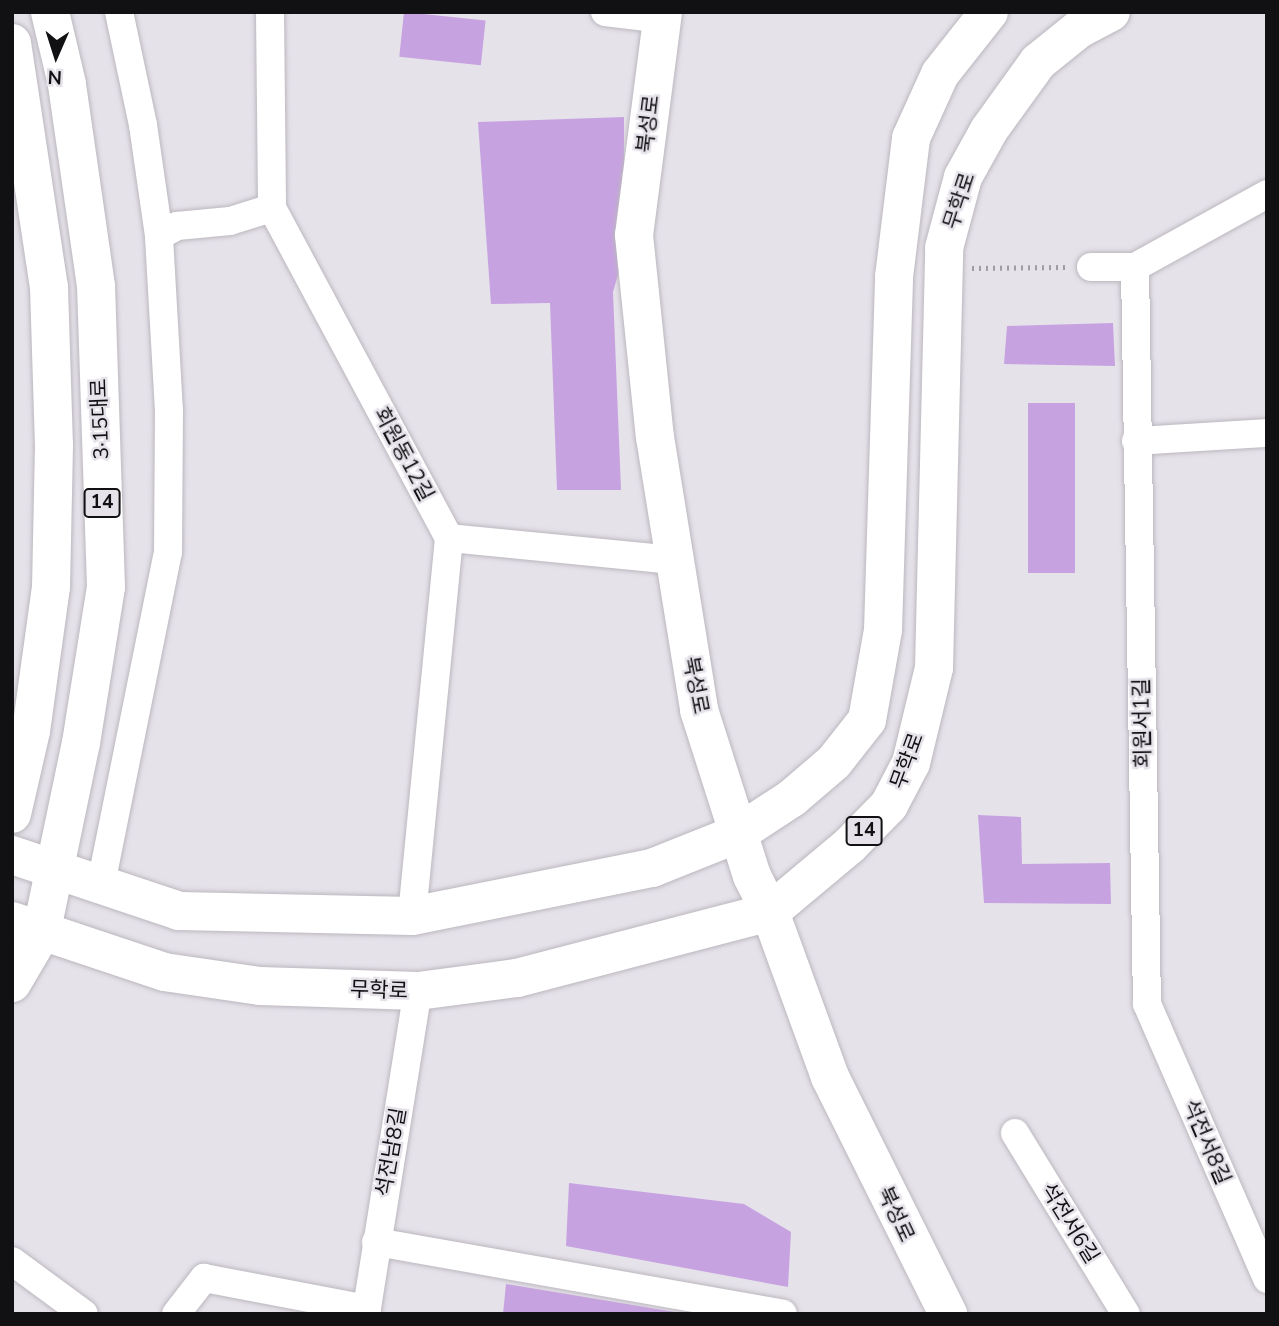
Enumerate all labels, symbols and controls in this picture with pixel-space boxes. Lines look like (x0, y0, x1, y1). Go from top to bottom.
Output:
north arrow (21, 21, 91, 91)
text: N (47, 64, 63, 90)
street label: 북성로 (632, 94, 664, 154)
street label: 무학로 (938, 170, 980, 232)
street label: 3·15대로 (86, 378, 114, 460)
street label: 회원동12길 (369, 403, 439, 505)
road number: 14 (83, 488, 121, 518)
street label: 북성로 (678, 654, 714, 716)
street label: 회원서1길 (1129, 678, 1155, 768)
street label: 무학로 (885, 729, 929, 793)
road number: 14 (845, 816, 883, 846)
street label: 무학로 (350, 976, 408, 1004)
street label: 석전서8길 (1178, 1096, 1236, 1188)
street label: 석전남8길 (371, 1106, 411, 1198)
street label: 석전서6길 (1036, 1178, 1104, 1268)
street label: 북성로 (872, 1182, 920, 1246)

